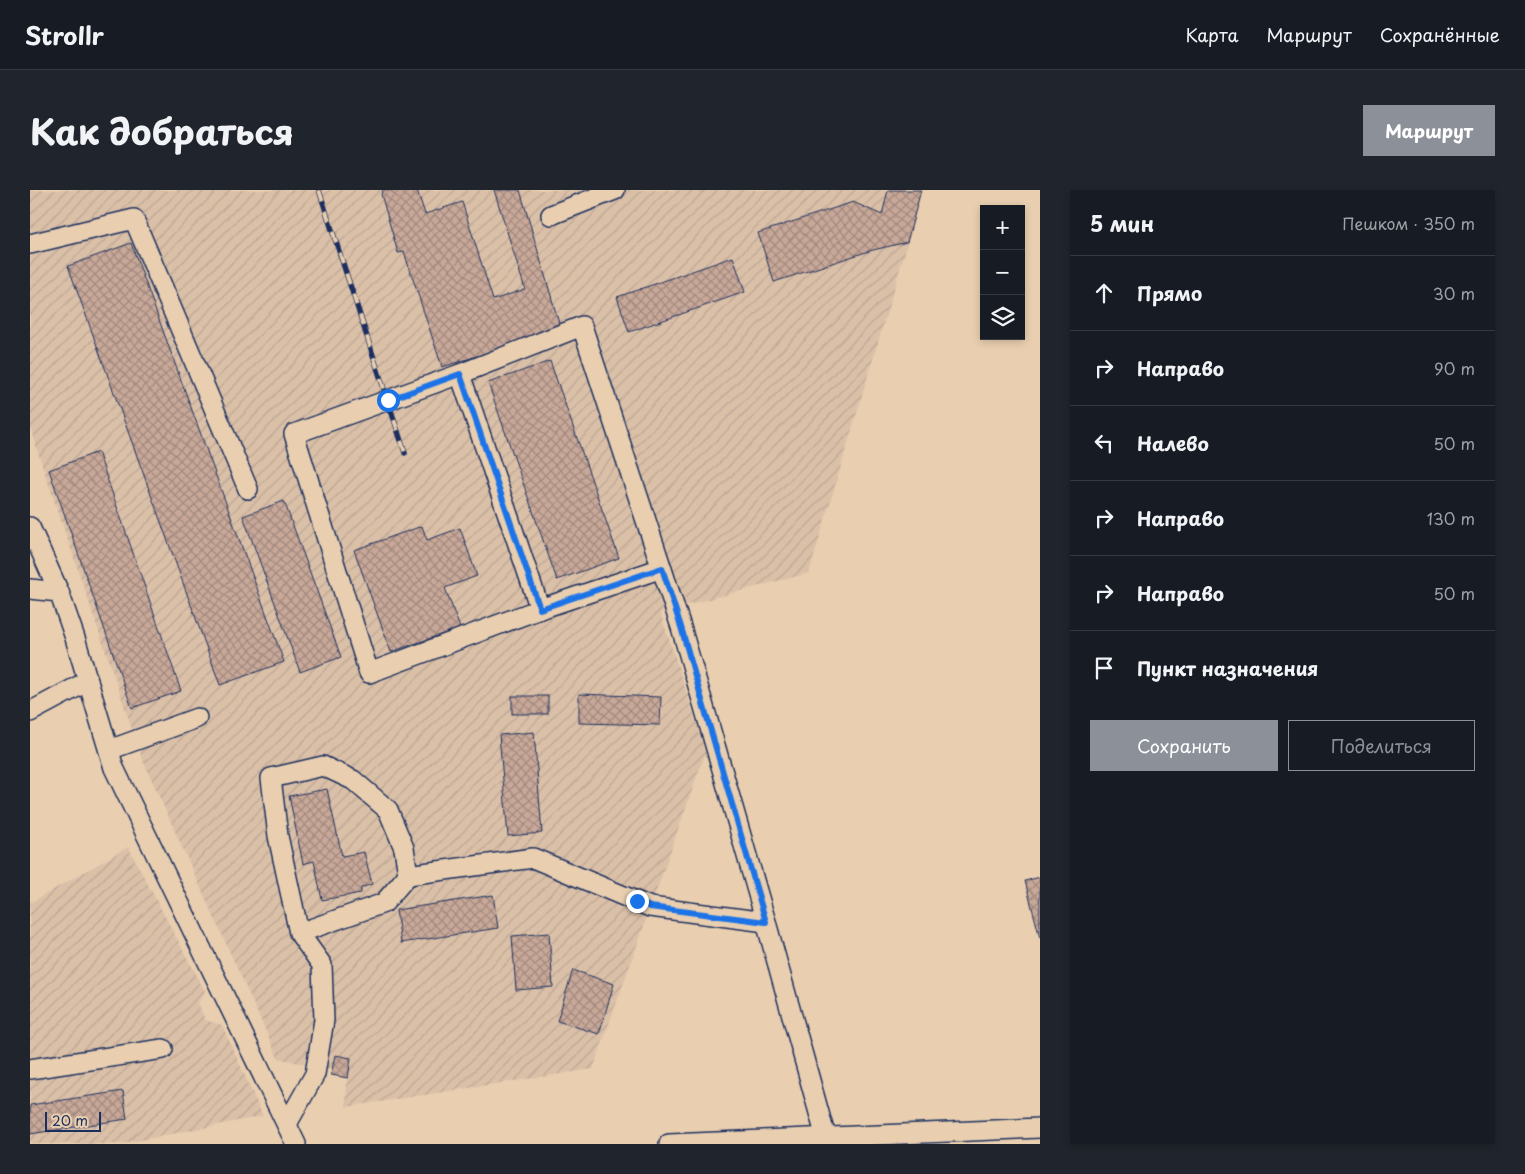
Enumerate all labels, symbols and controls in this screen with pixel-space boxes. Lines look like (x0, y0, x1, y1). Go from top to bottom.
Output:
text: Strollr (25, 17, 104, 53)
text: Карта (1186, 21, 1238, 48)
text: Маршрут (1266, 21, 1352, 48)
text: Сохранённые (1380, 21, 1500, 48)
text: Как добраться (30, 104, 294, 157)
button: Маршрут (1363, 105, 1495, 156)
map controls (980, 205, 1025, 340)
button: + (980, 205, 1025, 250)
text: 5 мин (1090, 207, 1154, 239)
text: Пешком · 350 m (1342, 211, 1475, 235)
button: − (980, 250, 1025, 295)
icon: ahead (1090, 279, 1118, 307)
text: Прямо (1137, 279, 1202, 307)
text: 30 m (1433, 281, 1475, 305)
button: layers (980, 295, 1025, 340)
icon: right (1090, 354, 1118, 382)
text: Направо (1137, 354, 1224, 382)
text: 90 m (1434, 356, 1475, 380)
route start (377, 389, 400, 412)
icon: left (1090, 429, 1118, 457)
text: Налево (1137, 429, 1209, 457)
text: 50 m (1434, 431, 1475, 455)
icon: right (1090, 504, 1118, 532)
text: Направо (1137, 504, 1224, 532)
text: 130 m (1427, 506, 1475, 530)
icon: right (1090, 579, 1118, 607)
text: Направо (1137, 579, 1224, 607)
text: 50 m (1434, 581, 1475, 605)
icon: arrive (1090, 654, 1118, 682)
text: Пункт назначения (1137, 654, 1318, 682)
button: Сохранить (1090, 720, 1278, 771)
button: Поделиться (1288, 720, 1475, 771)
route end (626, 890, 649, 913)
scale bar (45, 1109, 101, 1132)
text: 20 m (52, 1110, 88, 1131)

